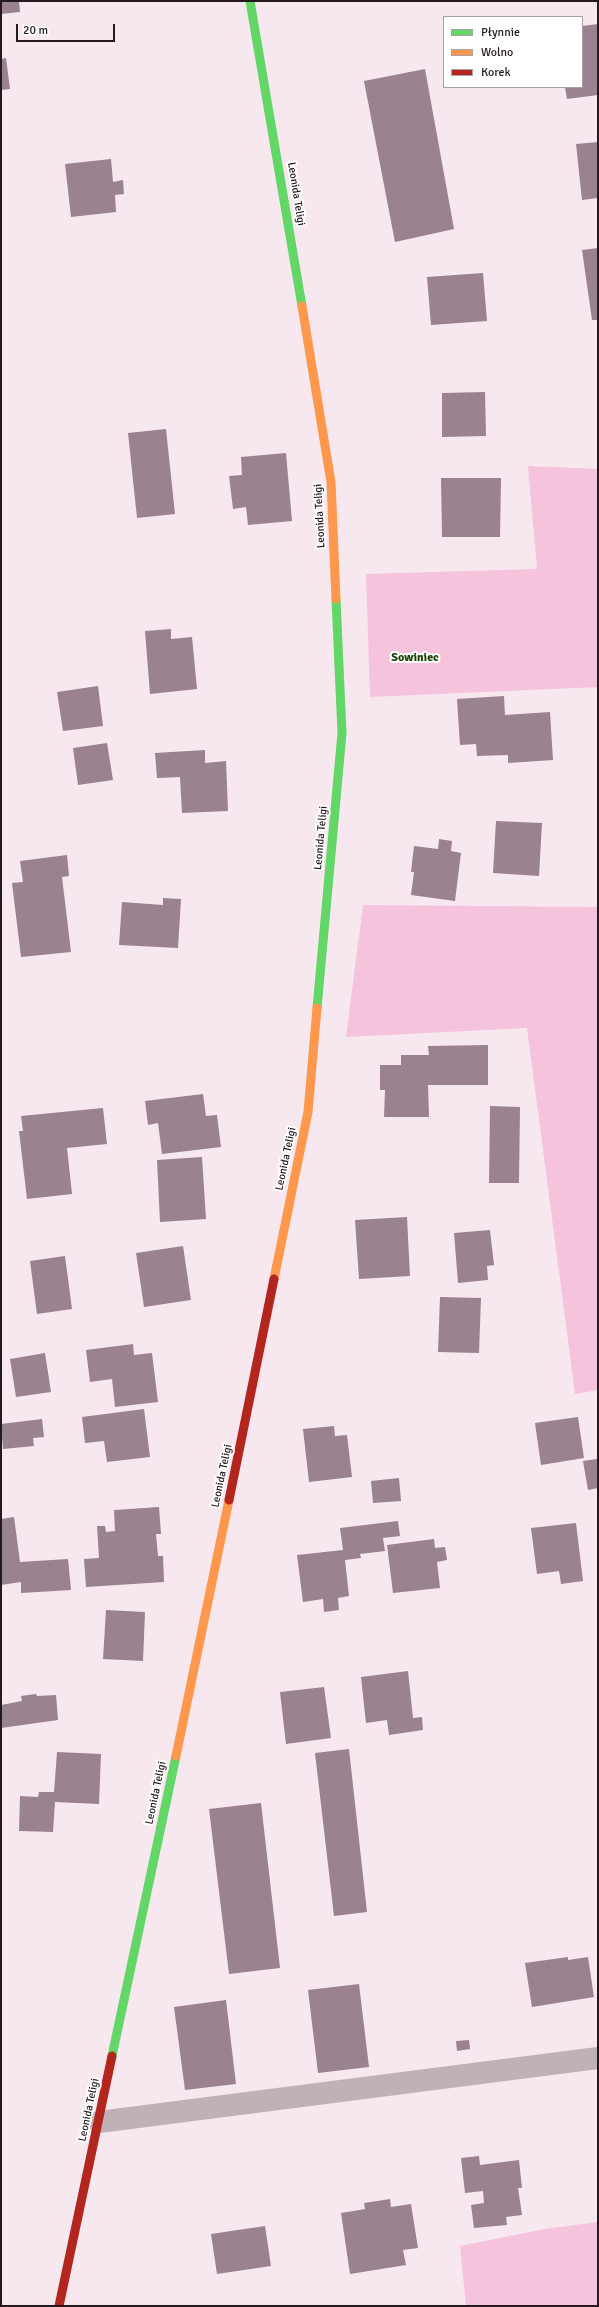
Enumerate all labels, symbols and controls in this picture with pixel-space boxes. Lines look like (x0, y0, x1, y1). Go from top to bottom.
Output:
scale bar (18, 16, 117, 42)
legend (443, 16, 583, 88)
text: 20 m (23, 23, 48, 38)
text: Płynnie (481, 25, 520, 40)
text: Wolno (481, 45, 513, 60)
text: Korek (481, 65, 510, 80)
street label: Leonida Teligi (284, 161, 308, 227)
street label: Leonida Teligi (312, 483, 328, 549)
district label: Sowiniec (391, 651, 439, 665)
street label: Leonida Teligi (312, 805, 330, 871)
street label: Leonida Teligi (273, 1126, 299, 1192)
street label: Leonida Teligi (209, 1443, 235, 1509)
street label: Leonida Teligi (143, 1760, 169, 1826)
street label: Leonida Teligi (76, 2077, 102, 2143)

